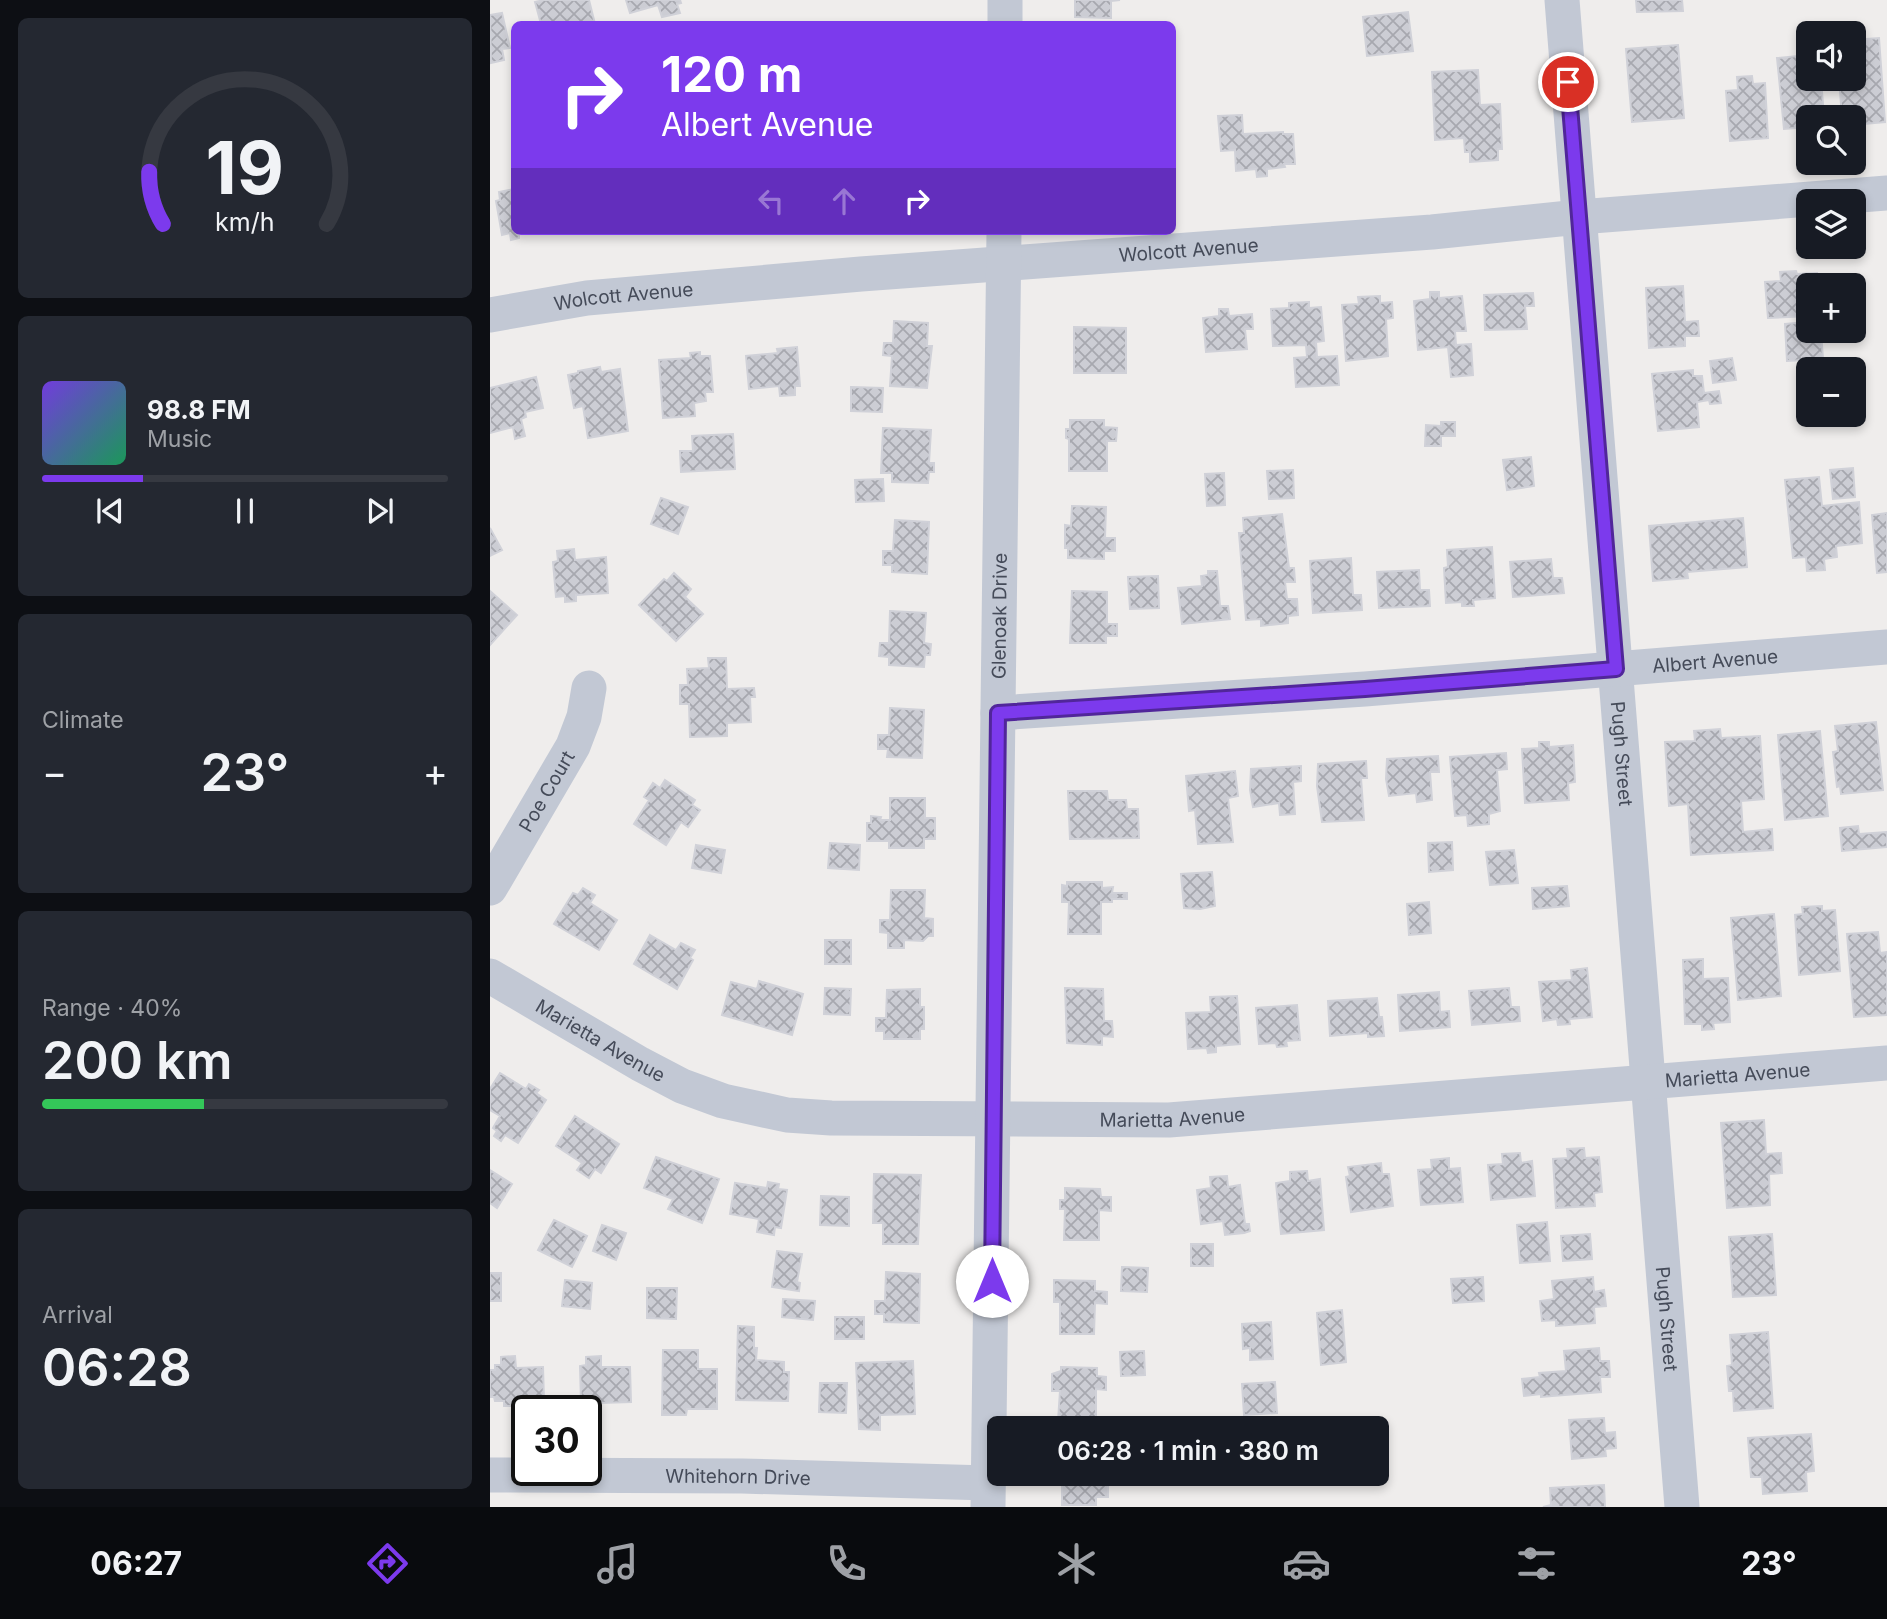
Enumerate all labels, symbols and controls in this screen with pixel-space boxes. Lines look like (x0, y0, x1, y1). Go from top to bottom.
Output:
map controls (1796, 21, 1866, 427)
button: sound (1796, 21, 1866, 91)
text: 120 m (661, 45, 802, 104)
icon: right (546, 49, 637, 140)
pin (1538, 52, 1598, 112)
icon: arrive (1549, 63, 1587, 101)
text: Albert Avenue (661, 105, 874, 144)
button: search (1796, 105, 1866, 175)
text: 19 (206, 123, 284, 212)
icon: left (752, 182, 790, 220)
icon: ahead (825, 182, 863, 220)
icon: right (898, 182, 936, 220)
button: layers (1796, 189, 1866, 259)
text: km/h (215, 207, 275, 237)
street label: Wolcott Avenue (1118, 233, 1259, 267)
button: + (1796, 273, 1866, 343)
street label: Wolcott Avenue (552, 277, 694, 315)
button: − (1796, 357, 1866, 427)
text: 98.8 FM (147, 394, 251, 425)
text: Music (147, 425, 212, 453)
icon: previous (91, 492, 129, 530)
icon: pause (226, 492, 264, 530)
icon: next (361, 492, 399, 530)
street label: Glenoak Drive (987, 553, 1011, 679)
street label: Albert Avenue (1651, 644, 1779, 677)
street label: Pugh Street (1606, 700, 1638, 807)
text: Climate (42, 706, 124, 734)
text: 23° (201, 741, 289, 804)
street label: Poe Court (514, 747, 579, 836)
text: − (42, 749, 67, 795)
text: + (423, 749, 448, 795)
text: Range · 40% (42, 994, 182, 1022)
street label: Marietta Avenue (532, 994, 669, 1087)
text: 200 km (42, 1029, 233, 1092)
street label: Marietta Avenue (1664, 1058, 1811, 1092)
street label: Marietta Avenue (1099, 1102, 1246, 1132)
position arrow (955, 1244, 1029, 1318)
street label: Pugh Street (1651, 1265, 1683, 1372)
text: Arrival (42, 1301, 113, 1329)
text: 06:28 (42, 1336, 192, 1399)
speed limit sign: 30 (511, 1395, 602, 1486)
text: 06:28 · 1 min · 380 m (1057, 1435, 1319, 1466)
street label: Whitehorn Drive (665, 1464, 811, 1489)
icon: directions (363, 1539, 412, 1588)
icon: music (593, 1539, 642, 1588)
icon: phone (822, 1539, 871, 1588)
icon: climate (1052, 1539, 1101, 1588)
icon: car (1282, 1539, 1331, 1588)
icon: filters (1512, 1539, 1561, 1588)
text: 06:27 (90, 1544, 182, 1583)
text: 23° (1741, 1544, 1797, 1583)

